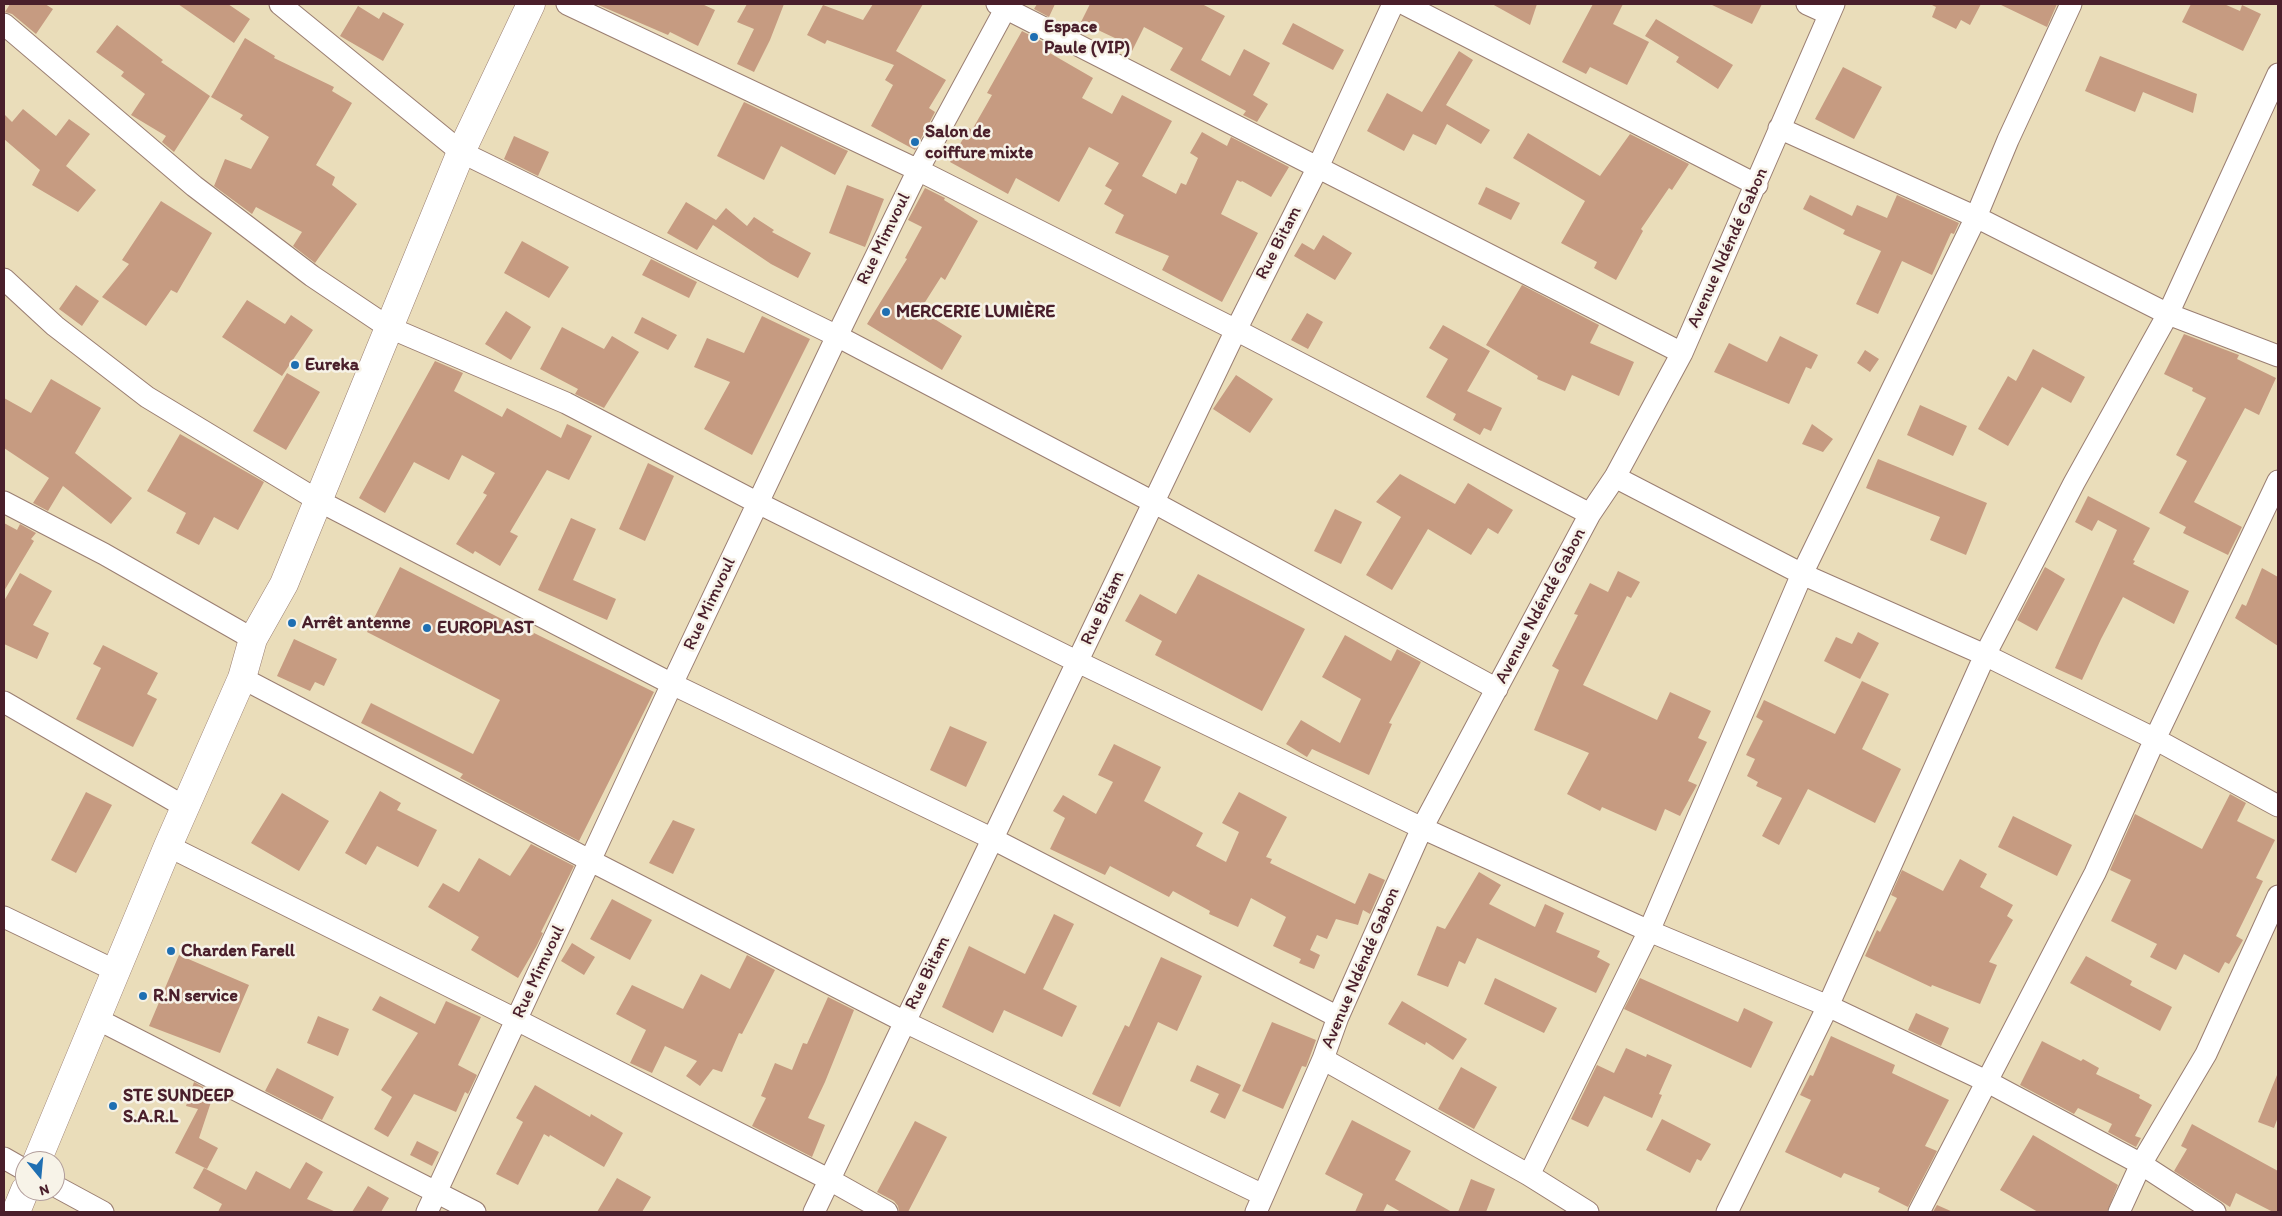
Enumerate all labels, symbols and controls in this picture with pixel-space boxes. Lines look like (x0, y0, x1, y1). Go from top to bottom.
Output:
place label: Espace Paule (VIP) (1044, 16, 1130, 58)
marker: Espace Paule (VIP) (1028, 31, 1040, 43)
place label: Salon de coiffure mixte (925, 121, 1033, 163)
marker: Salon de coiffure mixte (909, 136, 921, 148)
street label: Avenue Ndéndé Gabon (1683, 165, 1773, 331)
street label: Rue Mimvoul (852, 189, 916, 289)
street label: Rue Bitam (1251, 203, 1307, 283)
place label: MERCERIE LUMIÈRE (896, 301, 1055, 323)
marker: MERCERIE LUMIÈRE (880, 306, 892, 318)
place label: Eureka (305, 354, 359, 376)
marker: Eureka (289, 359, 301, 371)
street label: Avenue Ndéndé Gabon (1491, 525, 1591, 687)
street label: Rue Mimvoul (679, 554, 741, 654)
street label: Rue Bitam (1076, 567, 1130, 649)
place label: Arrêt antenne (302, 612, 411, 634)
marker: Arrêt antenne (286, 617, 298, 629)
place label: EUROPLAST (437, 617, 534, 639)
marker: EUROPLAST (421, 622, 433, 634)
street label: Avenue Ndéndé Gabon (1317, 884, 1405, 1052)
street label: Rue Mimvoul (508, 922, 570, 1022)
street label: Rue Bitam (901, 932, 955, 1014)
place label: Charden Farell (181, 940, 295, 962)
marker: Charden Farell (165, 945, 177, 957)
place label: R.N service (153, 985, 238, 1007)
marker: R.N service (137, 990, 149, 1002)
place label: STE SUNDEEP S.A.R.L (123, 1085, 234, 1128)
marker: STE SUNDEEP S.A.R.L (107, 1100, 119, 1112)
north arrow (15, 1151, 65, 1201)
text: N (37, 1180, 51, 1199)

